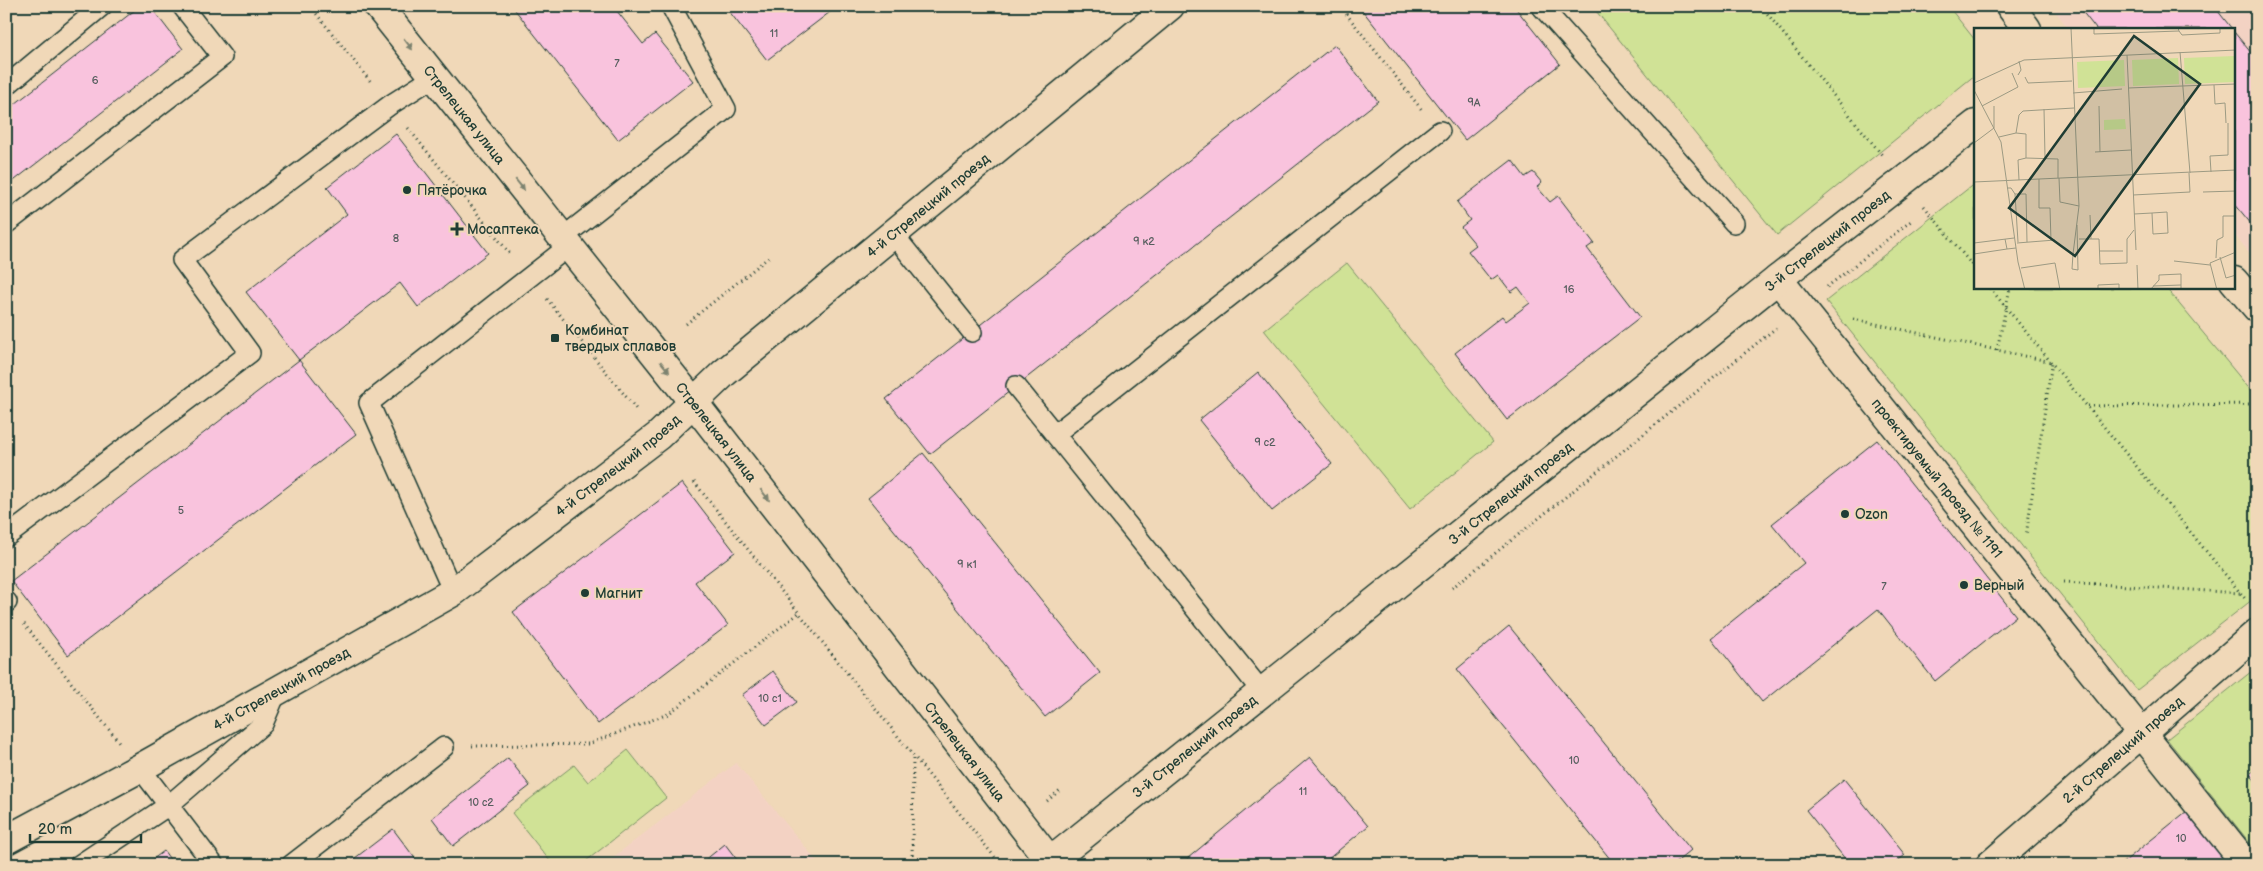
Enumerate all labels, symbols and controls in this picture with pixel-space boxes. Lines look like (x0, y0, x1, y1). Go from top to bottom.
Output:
house number: 11 (770, 27, 778, 40)
inset map (1974, 28, 2236, 289)
one-way arrow (403, 38, 414, 51)
house number: 7 (614, 57, 620, 70)
street label: Стрелецкая улица (420, 62, 510, 168)
house number: 6 (92, 74, 99, 87)
house number: 9А (1467, 96, 1481, 109)
street label: 4-й Стрелецкий проезд (863, 149, 993, 261)
one-way arrow (515, 178, 526, 191)
place label: Пятёрочка (417, 182, 488, 199)
marker: Пятёрочка (401, 184, 413, 196)
street label: 3-й Стрелецкий проезд (1761, 186, 1894, 295)
place label: Мосаптека (467, 221, 540, 238)
marker: Мосаптека (451, 223, 463, 235)
house number: 8 (393, 232, 399, 245)
house number: 9 к2 (1133, 235, 1155, 248)
house number: 16 (1564, 283, 1575, 296)
place label: Комбинат твердых сплавов (565, 322, 677, 355)
marker: Комбинат твердых сплавов (549, 332, 561, 344)
one-way arrow (660, 360, 671, 373)
street label: Стрелецкая улица (672, 379, 761, 486)
street label: проектируемый проезд № 1191 (1868, 395, 2006, 561)
street label: 4-й Стрелецкий проезд (552, 411, 684, 520)
house number: 9 с2 (1254, 436, 1276, 449)
street label: 3-й Стрелецкий проезд (1445, 438, 1577, 548)
one-way arrow (760, 488, 771, 501)
house number: 5 (178, 504, 184, 517)
place label: Ozon (1855, 506, 1888, 523)
marker: Ozon (1839, 508, 1851, 520)
house number: 9 к1 (957, 558, 977, 571)
place label: Верный (1974, 577, 2025, 594)
marker: Верный (1958, 579, 1970, 591)
house number: 7 (1881, 580, 1887, 593)
place label: Магнит (595, 585, 643, 602)
marker: Магнит (579, 587, 591, 599)
street label: 4-й Стрелецкий проезд (210, 643, 353, 734)
street label: 3-й Стрелецкий проезд (1129, 691, 1260, 801)
house number: 10 с1 (758, 692, 782, 705)
street label: 2-й Стрелецкий проезд (2059, 692, 2187, 807)
street label: Стрелецкая улица (921, 698, 1009, 805)
house number: 10 (1569, 754, 1580, 767)
house number: 11 (1299, 785, 1307, 798)
house number: 10 с2 (468, 796, 494, 809)
scale bar (30, 811, 141, 843)
text: 20 m (38, 820, 72, 839)
house number: 10 (2176, 832, 2187, 845)

